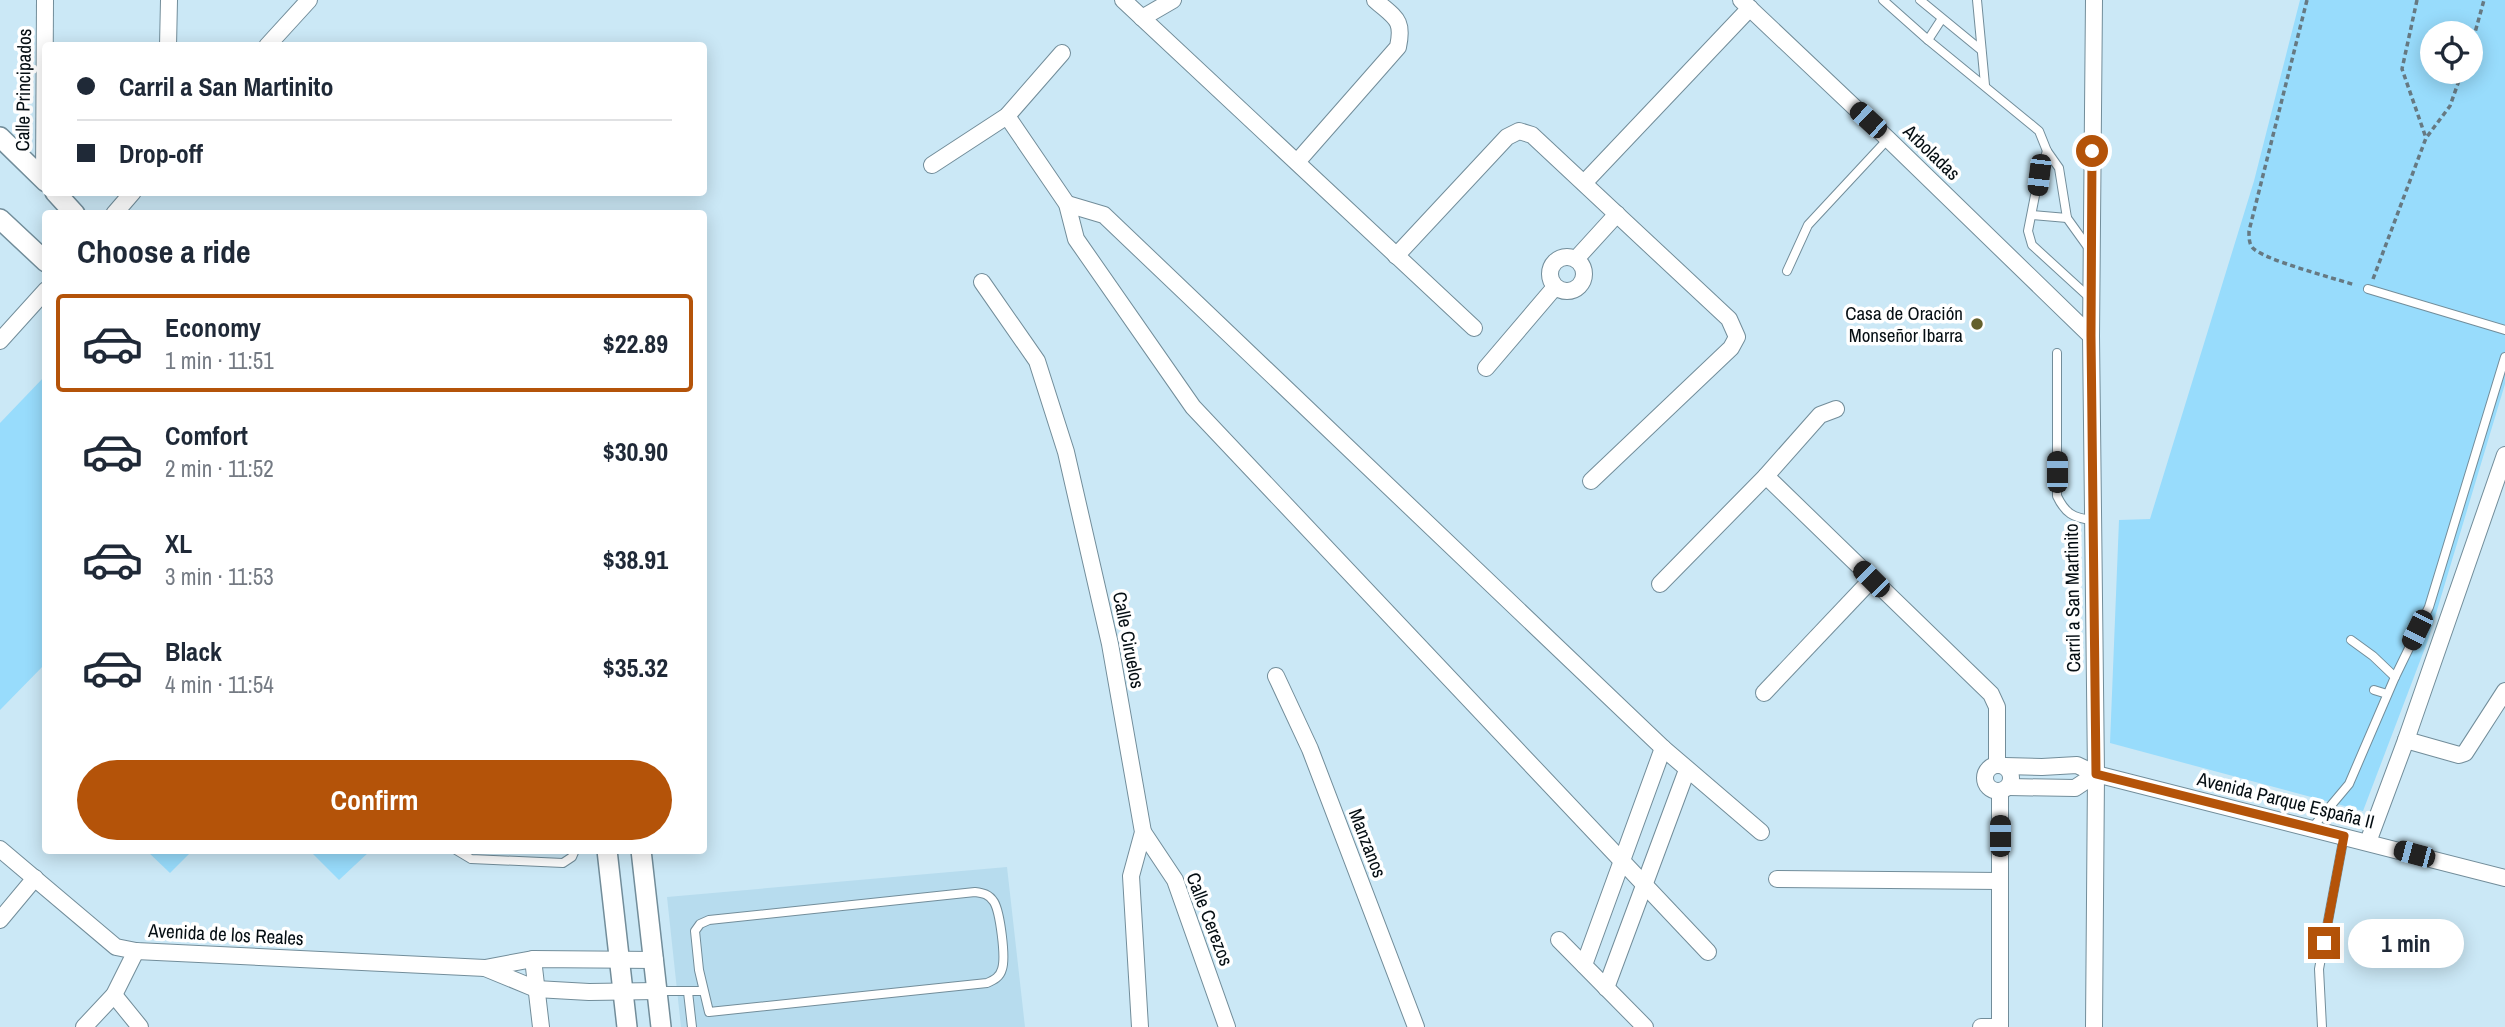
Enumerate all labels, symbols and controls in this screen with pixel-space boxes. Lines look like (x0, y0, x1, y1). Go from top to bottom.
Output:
map controls (2420, 21, 2483, 84)
button: locate (2420, 21, 2483, 84)
street label: Calle Principados (9, 28, 37, 152)
text: Carril a San Martinito (119, 69, 333, 104)
car (1846, 98, 1891, 142)
street label: Arboladas (1897, 118, 1966, 186)
route start (2076, 135, 2108, 167)
text: Drop-off (119, 136, 203, 171)
car (2027, 153, 2052, 197)
text: Choose a ride (77, 230, 251, 273)
place label: Casa de Oración Monseñor Ibarra (1845, 300, 1963, 348)
text: Economy (165, 310, 261, 345)
icon: car (81, 312, 144, 375)
marker: Casa de Oración Monseñor Ibarra (1969, 316, 1985, 332)
text: $22.89 (603, 326, 668, 361)
text: 1 min · 11:51 (165, 345, 274, 376)
text: Comfort (165, 418, 248, 453)
icon: car (81, 420, 144, 483)
text: $30.90 (603, 434, 668, 469)
car (2047, 451, 2068, 493)
text: 2 min · 11:52 (165, 453, 274, 484)
street label: Carril a San Martinito (2058, 523, 2086, 673)
text: XL (165, 526, 192, 561)
icon: car (81, 528, 144, 591)
text: $38.91 (603, 542, 668, 577)
car (1849, 557, 1894, 601)
text: 3 min · 11:53 (165, 561, 274, 592)
street label: Calle Ciruelos (1107, 589, 1151, 691)
car (2399, 607, 2436, 653)
text: Black (165, 634, 222, 669)
icon: car (81, 636, 144, 699)
text: $35.32 (603, 650, 668, 685)
text: 4 min · 11:54 (165, 669, 274, 700)
button: Confirm (77, 760, 672, 840)
street label: Avenida Parque España II (2194, 765, 2377, 835)
street label: Manzanos (1343, 805, 1393, 881)
car (1990, 815, 2011, 857)
car (2391, 838, 2438, 870)
street label: Calle Cerezos (1180, 869, 1240, 970)
street label: Avenida de los Reales (147, 917, 305, 951)
callout: 1 min (2348, 918, 2464, 968)
route end (2308, 927, 2340, 959)
text: 1 min (2381, 928, 2431, 959)

